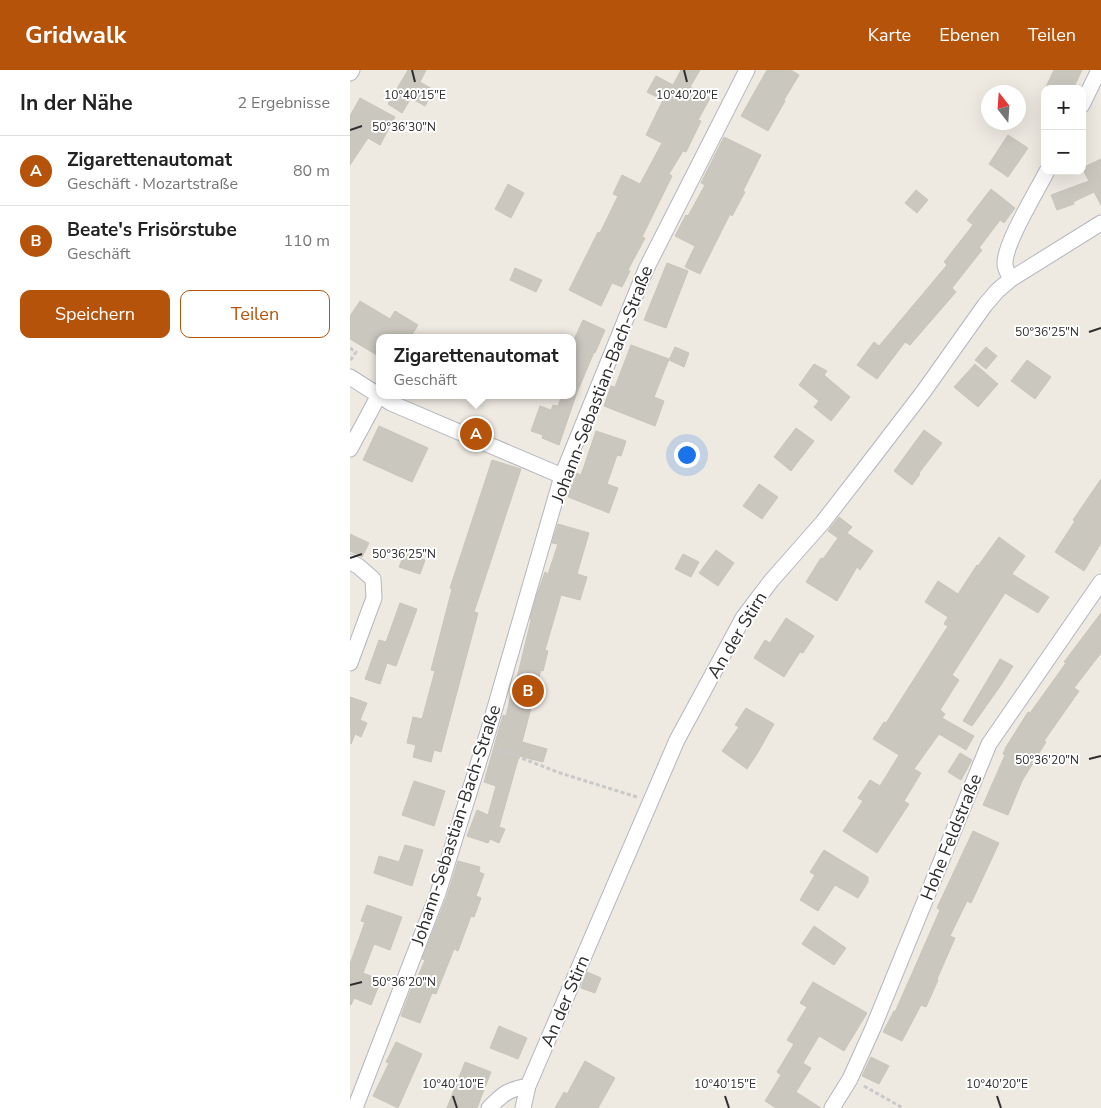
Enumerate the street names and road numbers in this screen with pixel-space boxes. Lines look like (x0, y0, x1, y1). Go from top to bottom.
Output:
street label: Johann-Sebastian-Bach-Straße (545, 262, 658, 507)
street label: An der Stirn (702, 587, 772, 683)
street label: Johann-Sebastian-Bach-Straße (405, 702, 506, 949)
street label: Hohe Feldstraße (915, 770, 987, 904)
street label: An der Stirn (535, 952, 595, 1050)

